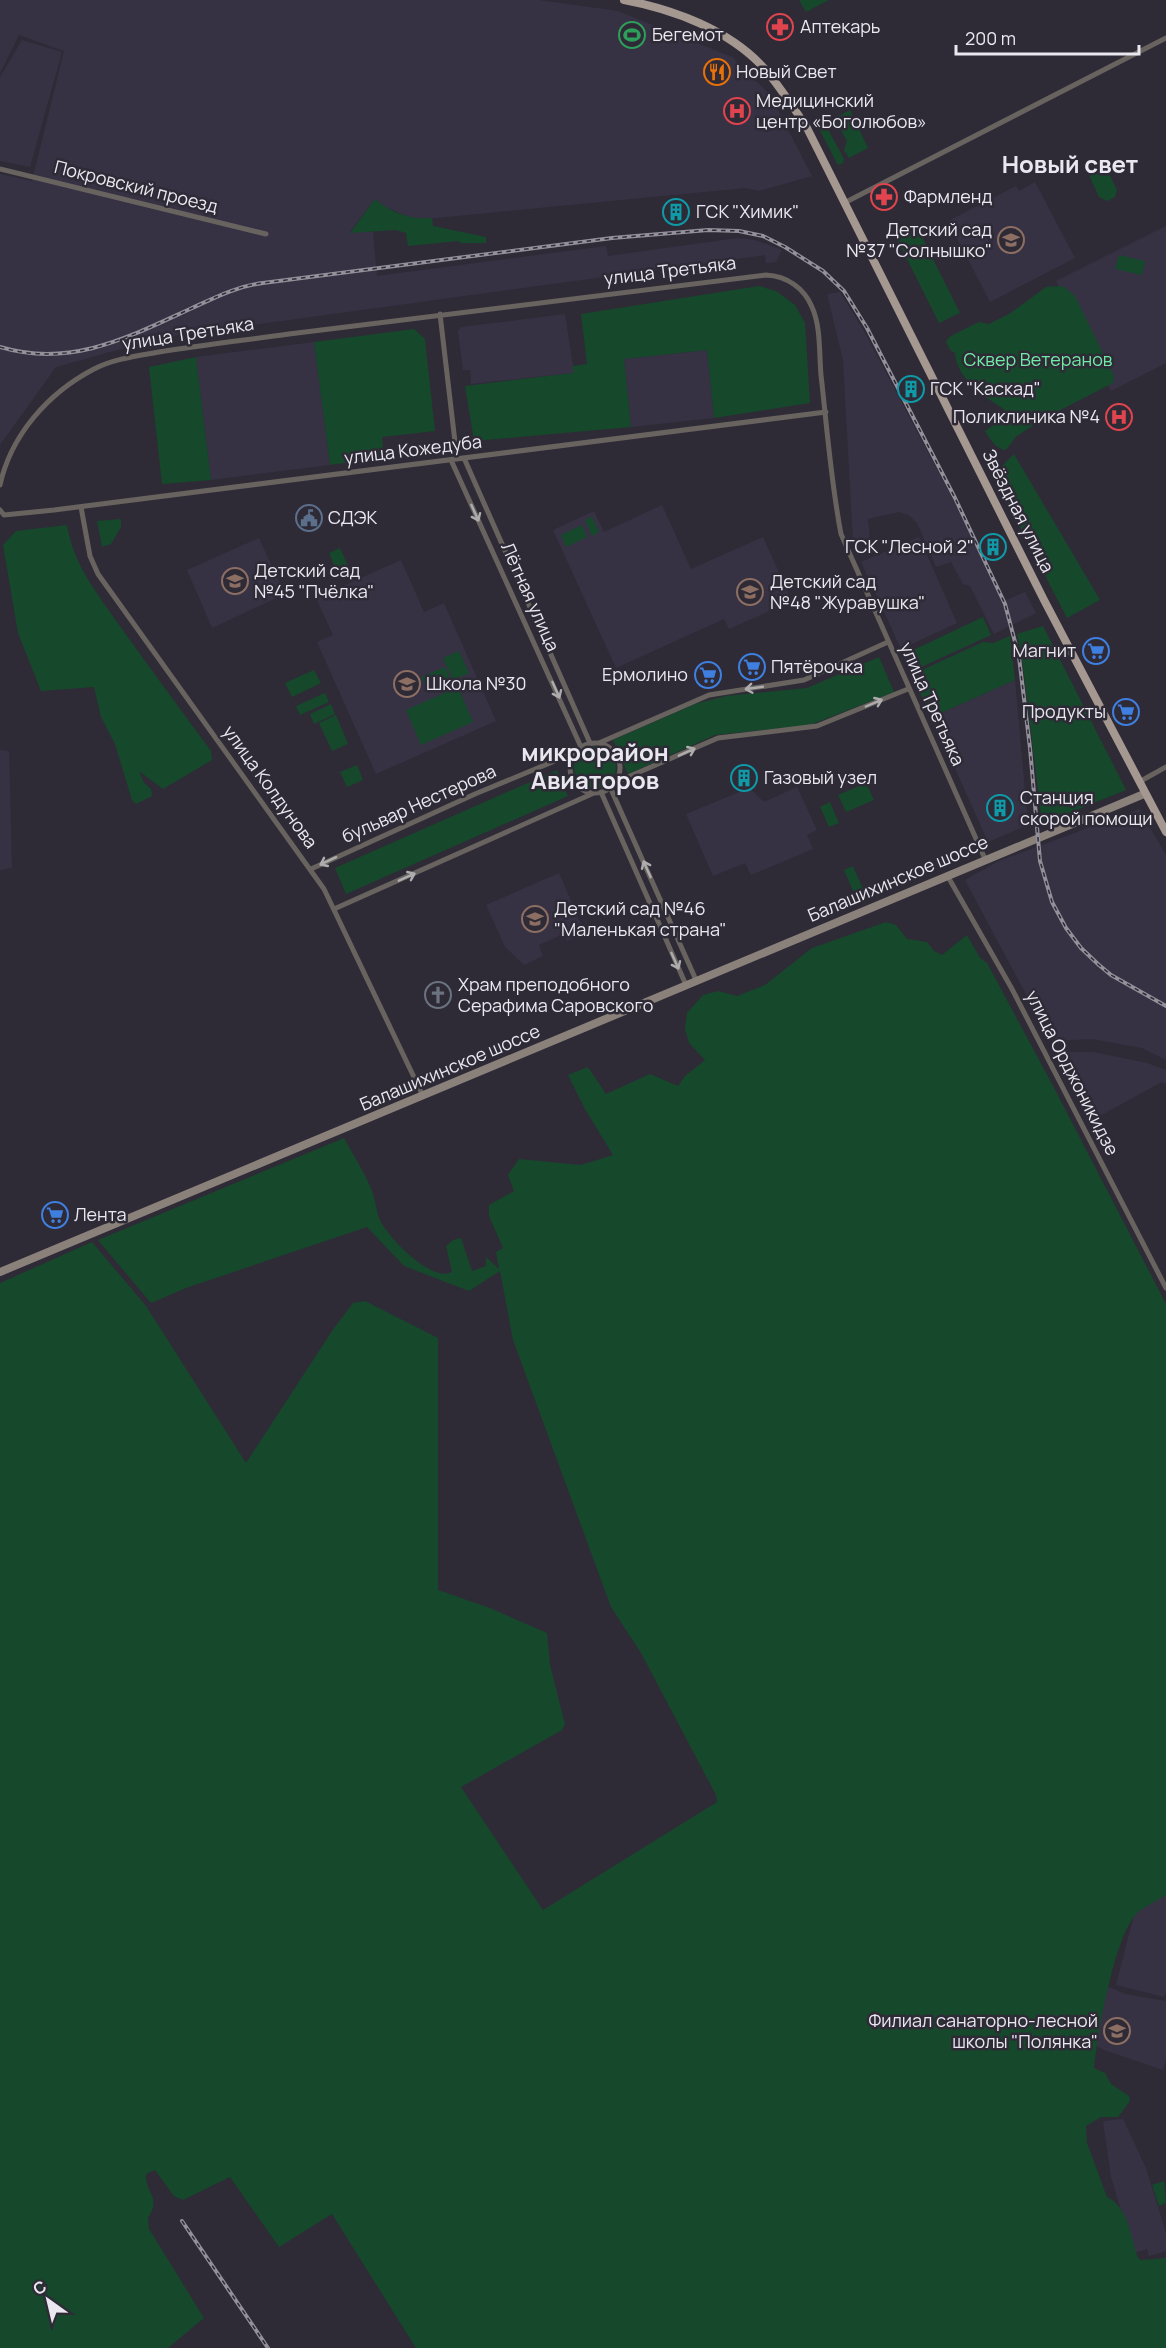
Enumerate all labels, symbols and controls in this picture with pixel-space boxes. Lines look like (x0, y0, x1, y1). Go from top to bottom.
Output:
pharmacy icon: Аптекарь (765, 12, 795, 42)
place label: Аптекарь (800, 14, 881, 38)
scale bar (956, 18, 1139, 56)
sports icon: Бегемот (617, 20, 647, 50)
place label: Бегемот (652, 22, 724, 46)
text: 200 m (965, 26, 1016, 50)
restaurant icon: Новый Свет (702, 57, 732, 87)
place label: Новый Свет (736, 59, 837, 83)
place label: Медицинский центр «Боголюбов» (756, 88, 927, 133)
hospital icon: Медицинский центр «Боголюбов» (722, 96, 752, 126)
district label: Новый свет (1002, 147, 1139, 180)
street label: Покровский проезд (52, 154, 221, 218)
pharmacy icon: Фармленд (869, 182, 899, 212)
place label: Фармленд (904, 184, 992, 208)
building icon: ГСК "Химик" (661, 197, 691, 227)
place label: ГСК "Химик" (696, 199, 799, 223)
place label: Детский сад №37 "Солнышко" (846, 217, 992, 262)
school or university icon: Детский сад №37 "Солнышко" (996, 225, 1026, 255)
street label: улица Третьяка (602, 250, 737, 290)
street label: улица Третьяка (120, 311, 255, 355)
park label: Сквер Ветеранов (964, 347, 1113, 371)
building icon: ГСК "Каскад" (896, 374, 926, 404)
place label: ГСК "Каскад" (930, 376, 1041, 400)
hospital icon: Поликлиника №4 (1104, 402, 1134, 432)
place label: Поликлиника №4 (953, 404, 1100, 428)
street label: улица Кожедуба (343, 429, 483, 469)
street label: Звёздная улица (977, 445, 1060, 576)
public building icon: СДЭК (294, 503, 324, 533)
one-way arrow (470, 503, 481, 521)
place label: СДЭК (328, 505, 377, 529)
building icon: ГСК "Лесной 2" (978, 532, 1008, 562)
place label: ГСК "Лесной 2" (845, 534, 974, 558)
street label: Лётная улица (496, 538, 566, 655)
place label: Детский сад №45 "Пчёлка" (254, 558, 374, 603)
school or university icon: Детский сад №45 "Пчёлка" (220, 566, 250, 596)
place label: Детский сад №48 "Журавушка" (770, 569, 925, 614)
school or university icon: Детский сад №48 "Журавушка" (735, 577, 765, 607)
supermarket icon: Магнит (1081, 636, 1111, 666)
street label: улица Третьяка (895, 638, 971, 769)
place label: Магнит (1013, 638, 1076, 662)
supermarket icon: Пятёрочка (737, 652, 767, 682)
place label: Пятёрочка (771, 654, 863, 678)
supermarket icon: Ермолино (693, 660, 723, 690)
place label: Ермолино (602, 662, 688, 686)
school or university icon: Школа №30 (392, 669, 422, 699)
place label: Школа №30 (426, 671, 527, 695)
one-way arrow (550, 681, 562, 699)
one-way arrow (745, 683, 765, 694)
one-way arrow (864, 697, 883, 708)
supermarket icon: Продукты (1111, 697, 1141, 727)
place label: Продукты (1022, 699, 1106, 723)
street label: улица Колдунова (218, 720, 324, 853)
district label: микрорайон Авиаторов (521, 735, 669, 796)
one-way arrow (678, 745, 696, 757)
street label: бульвар Нестерова (338, 758, 499, 848)
building icon: Газовый узел (729, 763, 759, 793)
place label: Газовый узел (764, 765, 877, 789)
place label: Станция скорой помощи (1020, 785, 1153, 830)
building icon: Станция скорой помощи (985, 793, 1015, 823)
street label: Балашихинское шоссе (804, 829, 991, 927)
one-way arrow (320, 856, 338, 868)
one-way arrow (640, 861, 652, 879)
one-way arrow (397, 870, 415, 882)
place label: Детский сад №46 "Маленькая страна" (554, 896, 727, 941)
school or university icon: Детский сад №46 "Маленькая страна" (520, 904, 550, 934)
one-way arrow (670, 951, 682, 969)
place label: Храм преподобного Серафима Саровского (458, 972, 653, 1017)
church icon: Храм преподобного Серафима Саровского (423, 980, 453, 1010)
street label: улица Орджоникидзе (1021, 986, 1125, 1159)
street label: Балашихинское шоссе (356, 1018, 543, 1116)
supermarket icon: Лента (40, 1200, 70, 1230)
place label: Лента (74, 1202, 127, 1226)
place label: Филиал санаторно-лесной школы "Полянка" (868, 2008, 1098, 2053)
school or university icon: Филиал санаторно-лесной школы "Полянка" (1102, 2016, 1132, 2046)
north arrow (18, 2270, 78, 2330)
text: С (29, 2275, 51, 2300)

